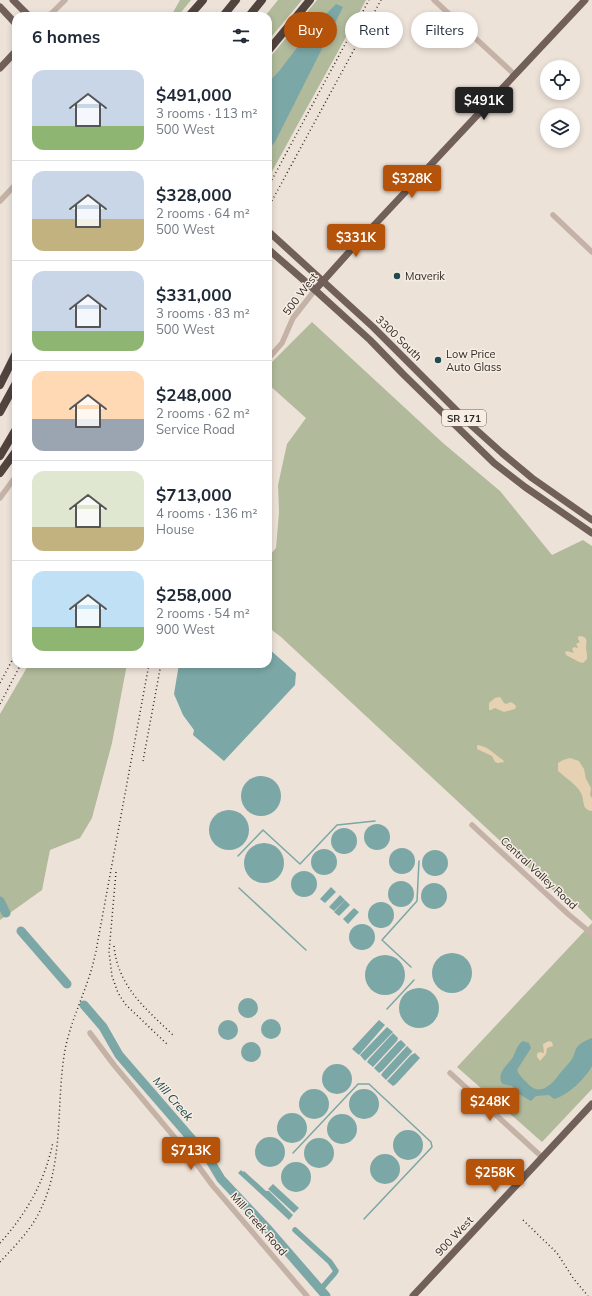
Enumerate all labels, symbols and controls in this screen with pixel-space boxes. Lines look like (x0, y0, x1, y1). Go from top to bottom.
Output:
chip: Buy (284, 12, 337, 48)
chip: Rent (345, 12, 403, 48)
chip: Filters (411, 12, 478, 48)
icon: filters (230, 25, 252, 47)
text: 6 homes (32, 26, 100, 47)
map controls (540, 60, 580, 148)
button: locate (540, 60, 580, 100)
text: $491,000 (156, 84, 232, 105)
icon: home (64, 86, 112, 134)
pin: $491K (456, 87, 512, 121)
text: $491K (464, 92, 504, 108)
text: 3 rooms · 113 m² (156, 105, 257, 121)
button: layers (540, 108, 580, 148)
text: 500 West (156, 121, 215, 137)
pin: $328K (384, 165, 440, 199)
text: $328K (392, 170, 432, 186)
text: $328,000 (156, 184, 232, 205)
icon: home (64, 187, 112, 235)
text: 2 rooms · 64 m² (156, 205, 250, 221)
text: 500 West (156, 221, 215, 237)
pin: $331K (328, 224, 384, 258)
text: $331K (336, 229, 376, 245)
place label: Maverik (405, 269, 445, 283)
street label: 500 West (280, 270, 321, 318)
marker: Maverik (392, 271, 402, 281)
text: $331,000 (156, 284, 232, 305)
icon: home (64, 287, 112, 335)
text: 3 rooms · 83 m² (156, 305, 250, 321)
street label: 3300 South (373, 312, 425, 364)
text: 500 West (156, 321, 215, 337)
place label: Low Price Auto Glass (446, 347, 502, 374)
marker: Low Price Auto Glass (433, 355, 443, 365)
text: $248,000 (156, 384, 232, 405)
icon: home (64, 387, 112, 435)
text: 2 rooms · 62 m² (156, 405, 250, 421)
road number: SR 171 (442, 410, 486, 426)
text: Service Road (156, 421, 235, 437)
text: $713,000 (156, 484, 232, 505)
icon: home (64, 487, 112, 535)
text: 4 rooms · 136 m² (156, 505, 257, 521)
text: House (156, 521, 194, 537)
text: $258,000 (156, 584, 232, 605)
icon: home (64, 587, 112, 635)
text: 2 rooms · 54 m² (156, 605, 250, 621)
text: 900 West (156, 621, 215, 637)
street label: Central Valley Road (498, 834, 580, 912)
water label: Mill Creek (150, 1073, 197, 1124)
pin: $248K (462, 1088, 518, 1122)
text: $248K (470, 1093, 510, 1109)
pin: $713K (163, 1137, 219, 1171)
text: $713K (171, 1142, 211, 1158)
pin: $258K (467, 1159, 523, 1193)
text: $258K (475, 1164, 515, 1180)
street label: Mill Creek Road (228, 1190, 290, 1258)
street label: 900 West (432, 1213, 476, 1259)

